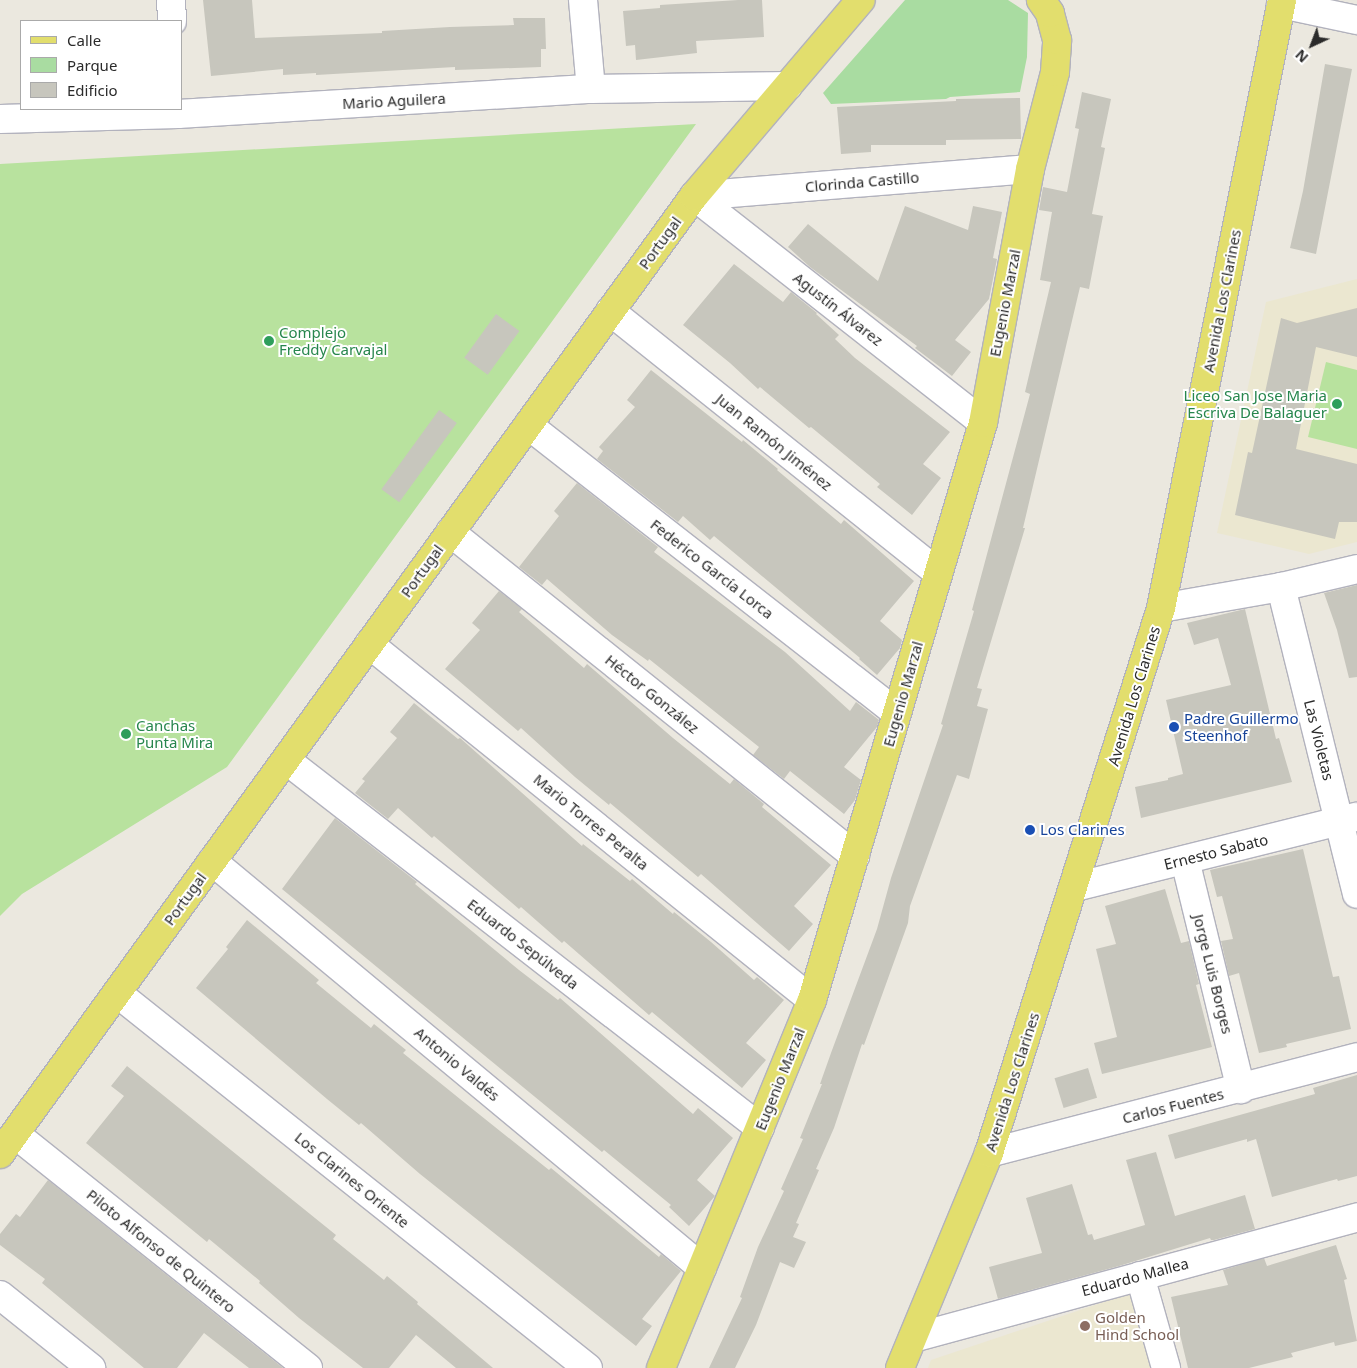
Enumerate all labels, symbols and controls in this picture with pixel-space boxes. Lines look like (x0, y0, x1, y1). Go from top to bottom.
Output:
legend (20, 20, 182, 110)
north arrow (1287, 20, 1337, 70)
text: Calle (67, 30, 101, 50)
text: N (1291, 46, 1312, 67)
text: Parque (67, 55, 117, 75)
text: Edificio (67, 80, 118, 100)
street label: Mario Aguilera (342, 89, 446, 113)
street label: Clorinda Castillo (804, 168, 920, 196)
street label: Portugal (635, 213, 685, 273)
street label: Avenida Los Clarines (1199, 228, 1245, 374)
street label: Eugenio Marzal (986, 248, 1024, 358)
street label: Agustín Álvarez (790, 269, 886, 349)
place label: Complejo Freddy Carvajal (279, 323, 387, 358)
marker: Complejo Freddy Carvajal (263, 335, 275, 347)
place label: Liceo San Jose Maria Escriva De Balaguer (1184, 386, 1327, 421)
street label: Juan Ramón Jiménez (712, 390, 836, 494)
marker: Liceo San Jose Maria Escriva De Balaguer (1331, 398, 1343, 410)
street label: Federico García Lorca (647, 515, 777, 623)
street label: Portugal (397, 541, 447, 601)
street label: Avenida Los Clarines (1104, 624, 1164, 768)
street label: Eugenio Marzal (879, 639, 927, 749)
street label: Héctor González (602, 651, 702, 737)
street label: Las Violetas (1300, 698, 1338, 782)
place label: Padre Guillermo Steenhof (1184, 709, 1299, 744)
place label: Canchas Punta Mira (136, 716, 213, 751)
marker: Padre Guillermo Steenhof (1168, 721, 1180, 733)
marker: Canchas Punta Mira (120, 728, 132, 740)
street label: Mario Torres Peralta (530, 770, 652, 874)
place label: Los Clarines (1040, 821, 1125, 839)
marker: Los Clarines (1024, 824, 1036, 836)
street label: Ernesto Sabato (1162, 830, 1270, 874)
street label: Portugal (160, 869, 210, 929)
street label: Eduardo Sepúlveda (464, 895, 582, 993)
street label: Jorge Luis Borges (1189, 912, 1237, 1036)
street label: Avenida Los Clarines (981, 1010, 1043, 1154)
street label: Antonio Valdés (411, 1023, 503, 1105)
street label: Eugenio Marzal (751, 1025, 809, 1133)
street label: Carlos Fuentes (1120, 1085, 1226, 1127)
street label: Los Clarines Oriente (291, 1128, 413, 1232)
street label: Piloto Alfonso de Quintero (83, 1185, 239, 1317)
street label: Eduardo Mallea (1080, 1254, 1190, 1300)
place label: Golden Hind School (1095, 1308, 1179, 1343)
marker: Golden Hind School (1079, 1320, 1091, 1332)

